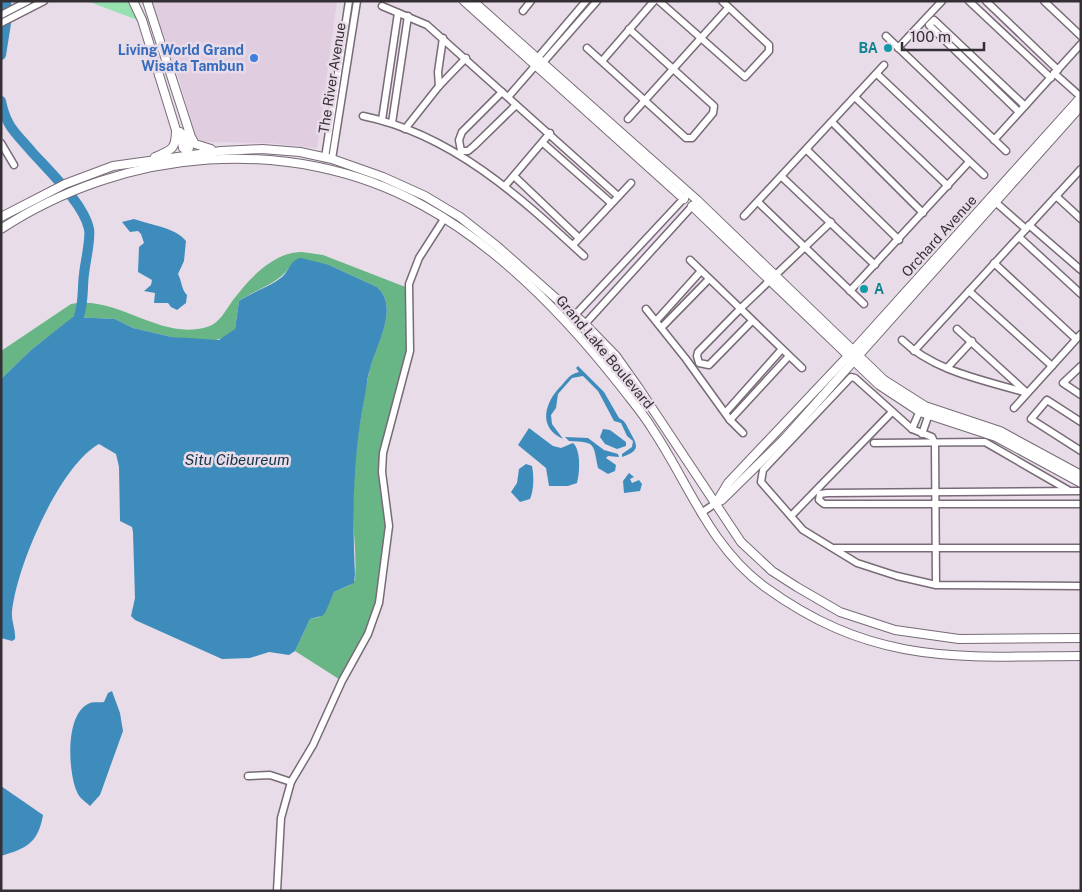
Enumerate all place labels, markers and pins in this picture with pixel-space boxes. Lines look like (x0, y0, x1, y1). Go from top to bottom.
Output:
place label: BA (858, 40, 878, 56)
place label: Living World Grand Wisata Tambun (118, 42, 244, 74)
marker: BA (882, 42, 894, 54)
marker: Living World Grand Wisata Tambun (248, 52, 260, 64)
place label: A (874, 281, 884, 297)
marker: A (858, 283, 870, 295)

